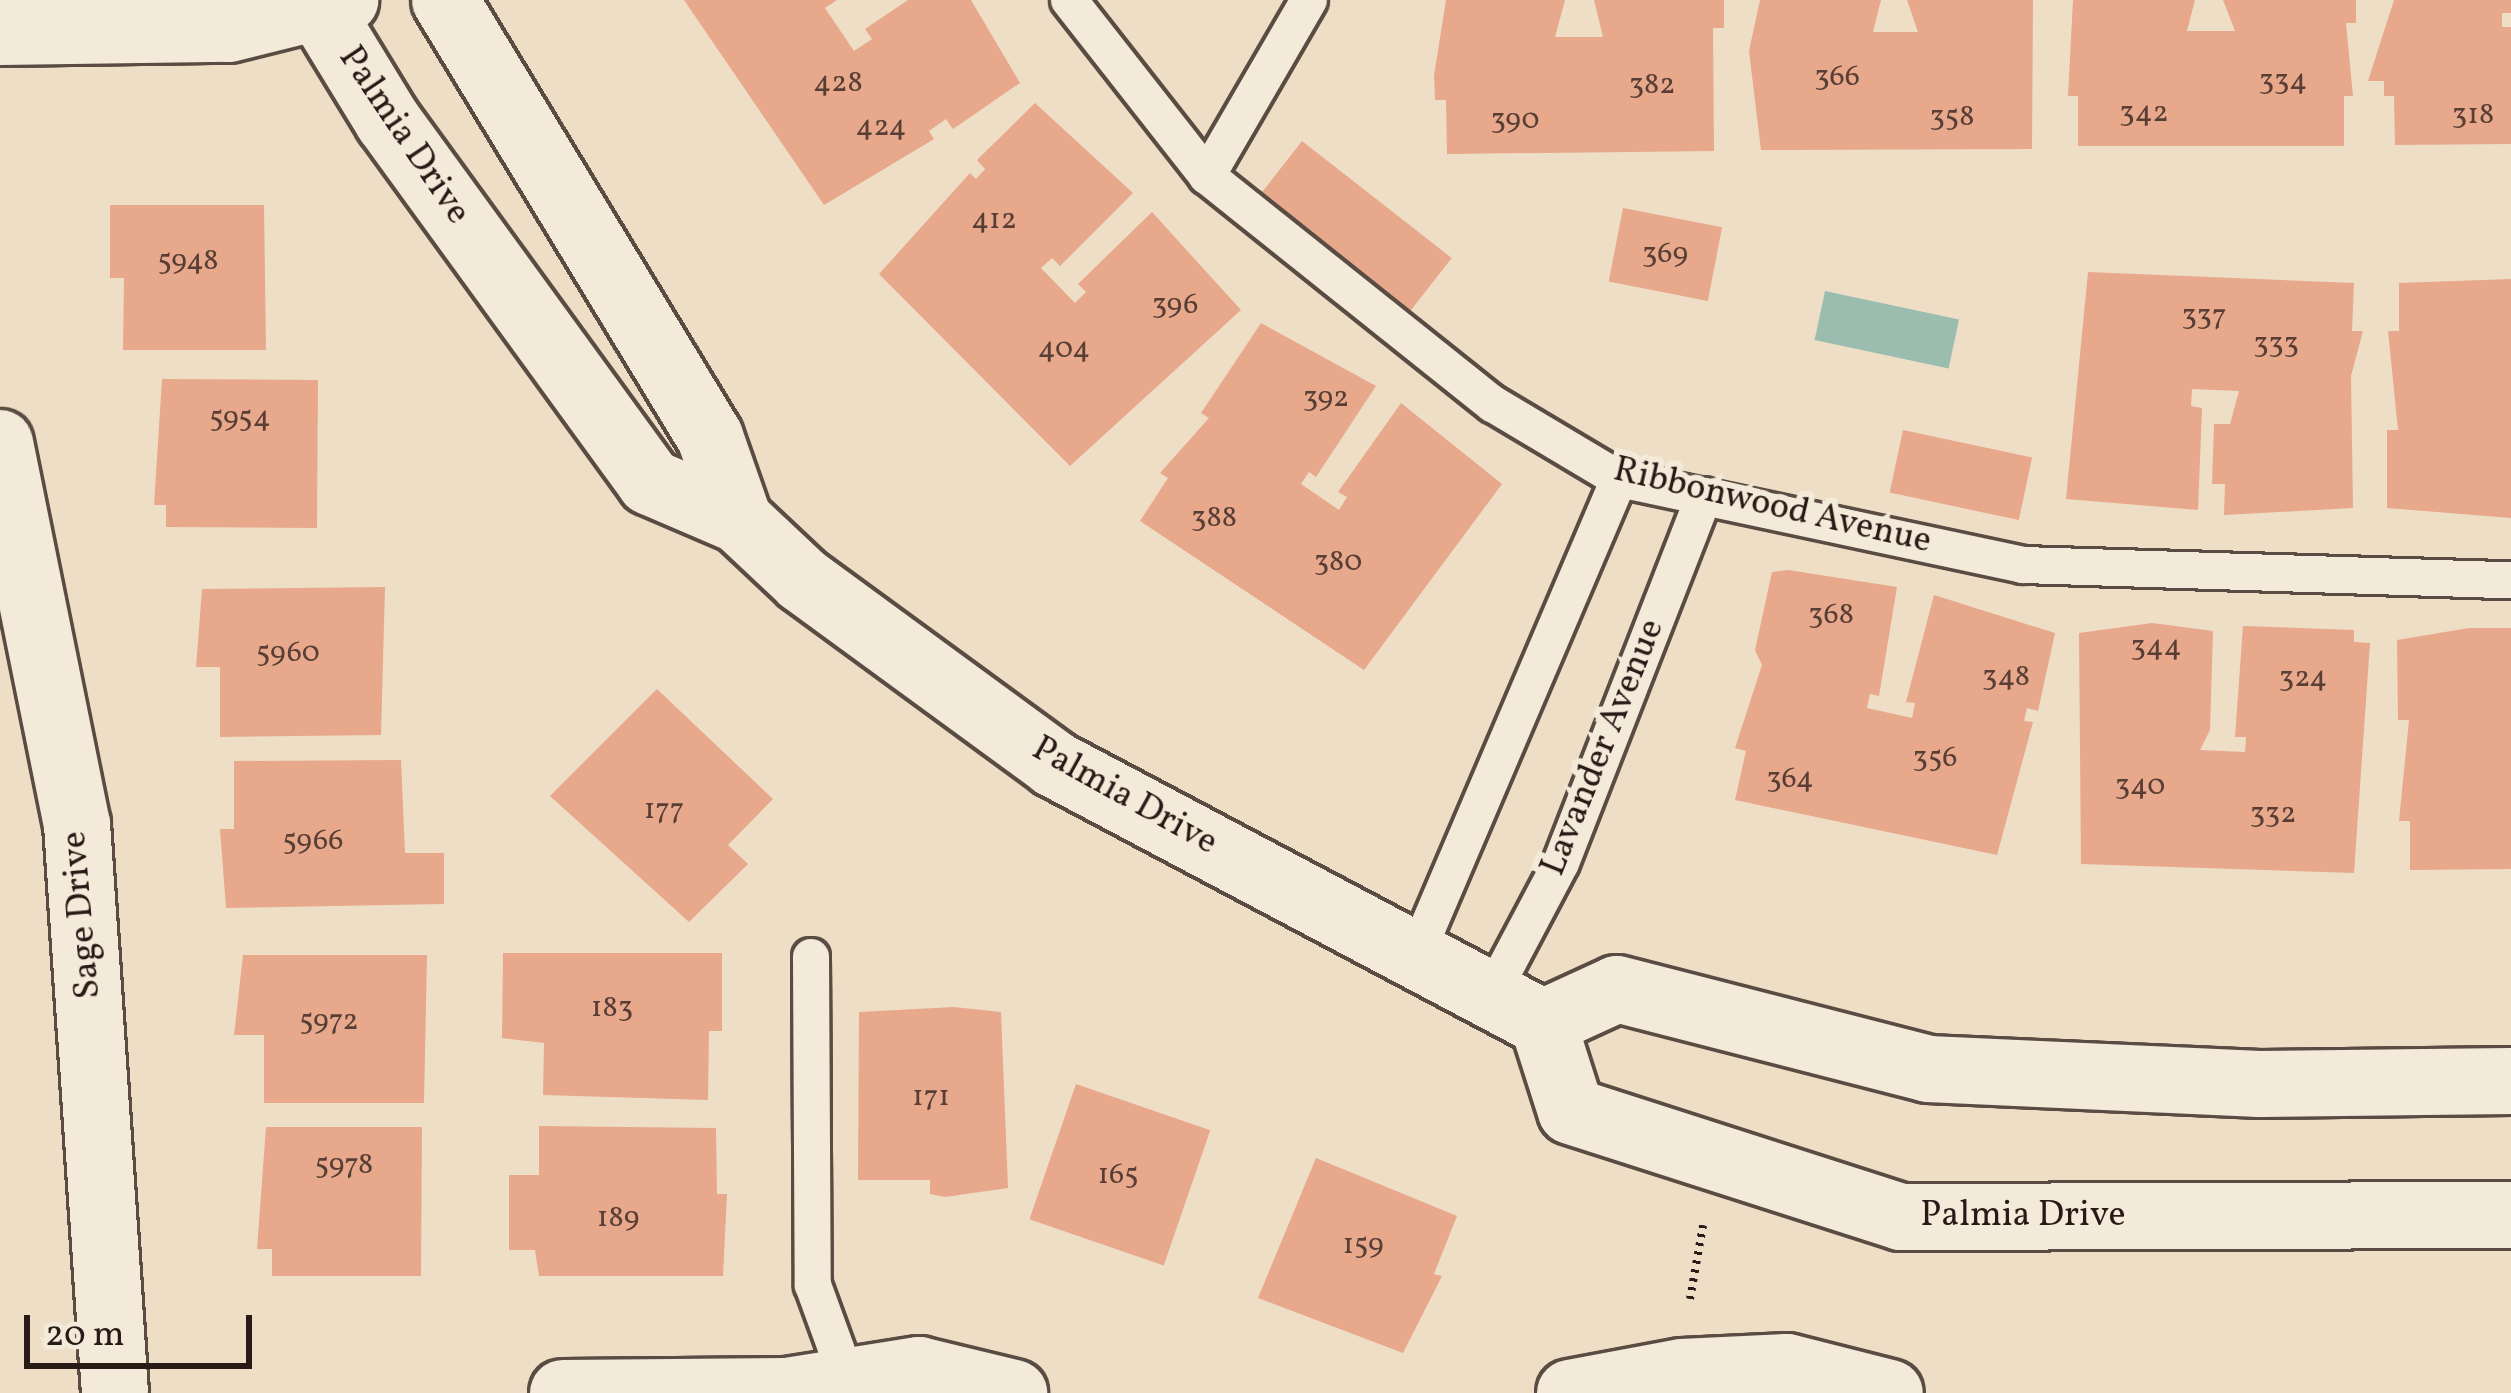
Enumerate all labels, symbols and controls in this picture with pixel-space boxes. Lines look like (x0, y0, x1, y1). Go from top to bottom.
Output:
street label: Palmia Drive (328, 39, 478, 233)
house number: 366 (1814, 59, 1860, 95)
house number: 334 (2259, 63, 2307, 99)
house number: 428 (813, 65, 863, 101)
house number: 382 (1629, 67, 1675, 103)
house number: 342 (2119, 95, 2169, 131)
house number: 318 (2452, 97, 2494, 133)
house number: 358 (1929, 99, 1975, 135)
house number: 390 (1491, 102, 1539, 138)
house number: 424 (855, 109, 907, 145)
house number: 412 (971, 202, 1017, 238)
house number: 369 (1642, 236, 1688, 272)
house number: 5948 (157, 243, 219, 279)
house number: 396 (1152, 287, 1198, 323)
house number: 337 (2181, 298, 2227, 334)
house number: 333 (2253, 326, 2299, 362)
house number: 404 (1038, 331, 1090, 367)
house number: 392 (1303, 380, 1349, 416)
house number: 5954 (209, 400, 271, 436)
street label: Ribbonwood Avenue (1609, 449, 1935, 565)
house number: 388 (1191, 500, 1237, 536)
house number: 380 (1314, 544, 1362, 580)
house number: 368 (1808, 597, 1854, 633)
street label: Lavander Avenue (1533, 613, 1675, 883)
house number: 344 (2130, 629, 2182, 665)
house number: 5960 (256, 635, 320, 671)
house number: 348 (1982, 659, 2030, 695)
house number: 324 (2279, 660, 2327, 696)
street label: Palmia Drive (1024, 728, 1224, 866)
house number: 356 (1913, 740, 1957, 776)
house number: 364 (1766, 761, 1814, 797)
house number: 340 (2115, 768, 2165, 804)
house number: 177 (644, 792, 684, 828)
house number: 332 (2250, 796, 2296, 832)
house number: 5966 (283, 823, 343, 859)
street label: Sage Drive (54, 829, 112, 1001)
house number: 183 (591, 990, 633, 1026)
house number: 5972 (299, 1003, 359, 1039)
house number: 171 (912, 1079, 950, 1115)
house number: 5978 (315, 1147, 373, 1183)
house number: 165 (1097, 1157, 1139, 1193)
street label: Palmia Drive (1920, 1195, 2126, 1239)
house number: 189 (597, 1200, 639, 1236)
house number: 159 (1342, 1227, 1384, 1263)
scale bar (30, 1291, 258, 1365)
text: 20 m (45, 1311, 125, 1361)

